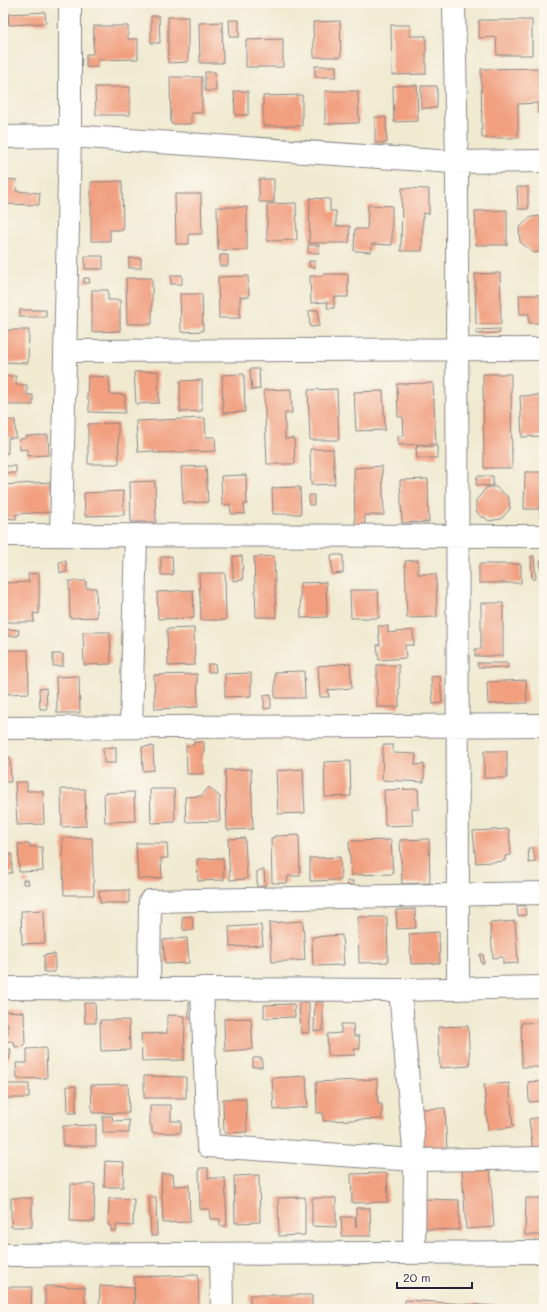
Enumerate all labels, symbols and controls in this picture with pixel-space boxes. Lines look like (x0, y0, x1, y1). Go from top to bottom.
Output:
scale bar (397, 1264, 472, 1290)
text: 20 m (403, 1269, 431, 1285)

